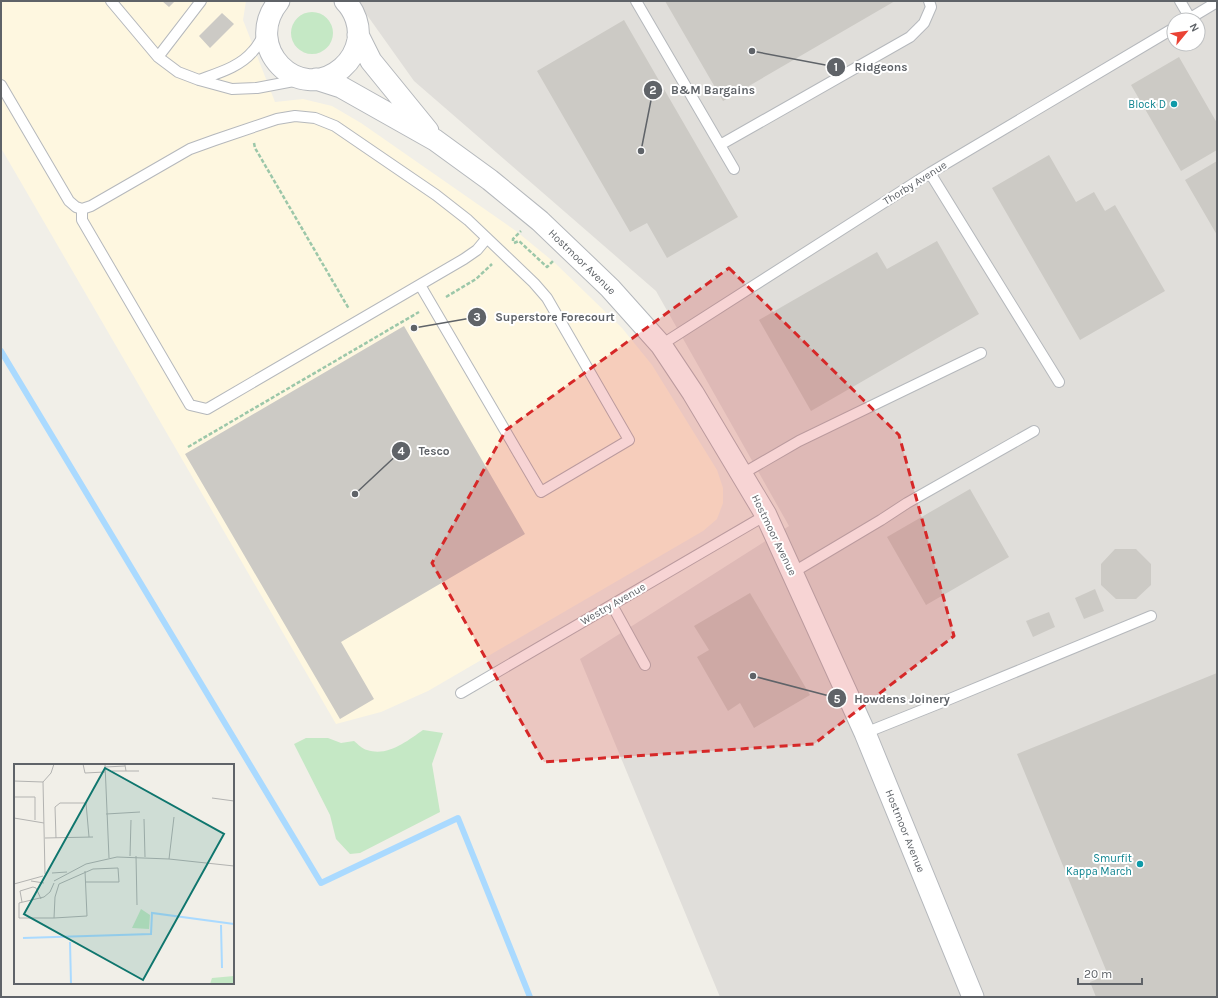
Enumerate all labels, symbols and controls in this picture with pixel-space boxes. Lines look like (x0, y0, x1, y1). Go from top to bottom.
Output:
north arrow (1166, 12, 1206, 52)
text: N (1187, 21, 1202, 34)
callout: Ridgeons (826, 55, 915, 79)
text: 1 (834, 60, 838, 74)
text: Ridgeons (855, 60, 907, 74)
callout: B&M Bargains (643, 78, 763, 102)
text: 2 (649, 83, 657, 97)
text: B&M Bargains (671, 83, 755, 97)
place label: Block D (1128, 98, 1166, 111)
marker: Block D (1169, 99, 1179, 109)
street label: Thorby Avenue (881, 158, 950, 208)
street label: Hostmoor Avenue (546, 227, 619, 298)
callout: Superstore Forecourt (467, 305, 623, 329)
text: 3 (473, 310, 481, 324)
text: Superstore Forecourt (495, 310, 615, 324)
callout: Tesco (391, 439, 458, 463)
text: 4 (397, 444, 405, 458)
text: Tesco (418, 444, 450, 458)
street label: Hostmoor Avenue (749, 492, 799, 578)
street label: Westry Avenue (578, 580, 648, 628)
callout: Howdens Joinery (827, 686, 958, 710)
text: 5 (834, 692, 841, 706)
text: Howdens Joinery (854, 692, 950, 706)
inset map (14, 764, 234, 984)
street label: Hostmoor Avenue (882, 788, 928, 875)
place label: Smurfit Kappa March (1066, 852, 1132, 878)
marker: Smurfit Kappa March (1135, 859, 1145, 869)
scale bar (1078, 960, 1142, 986)
text: 20 m (1084, 967, 1112, 981)

